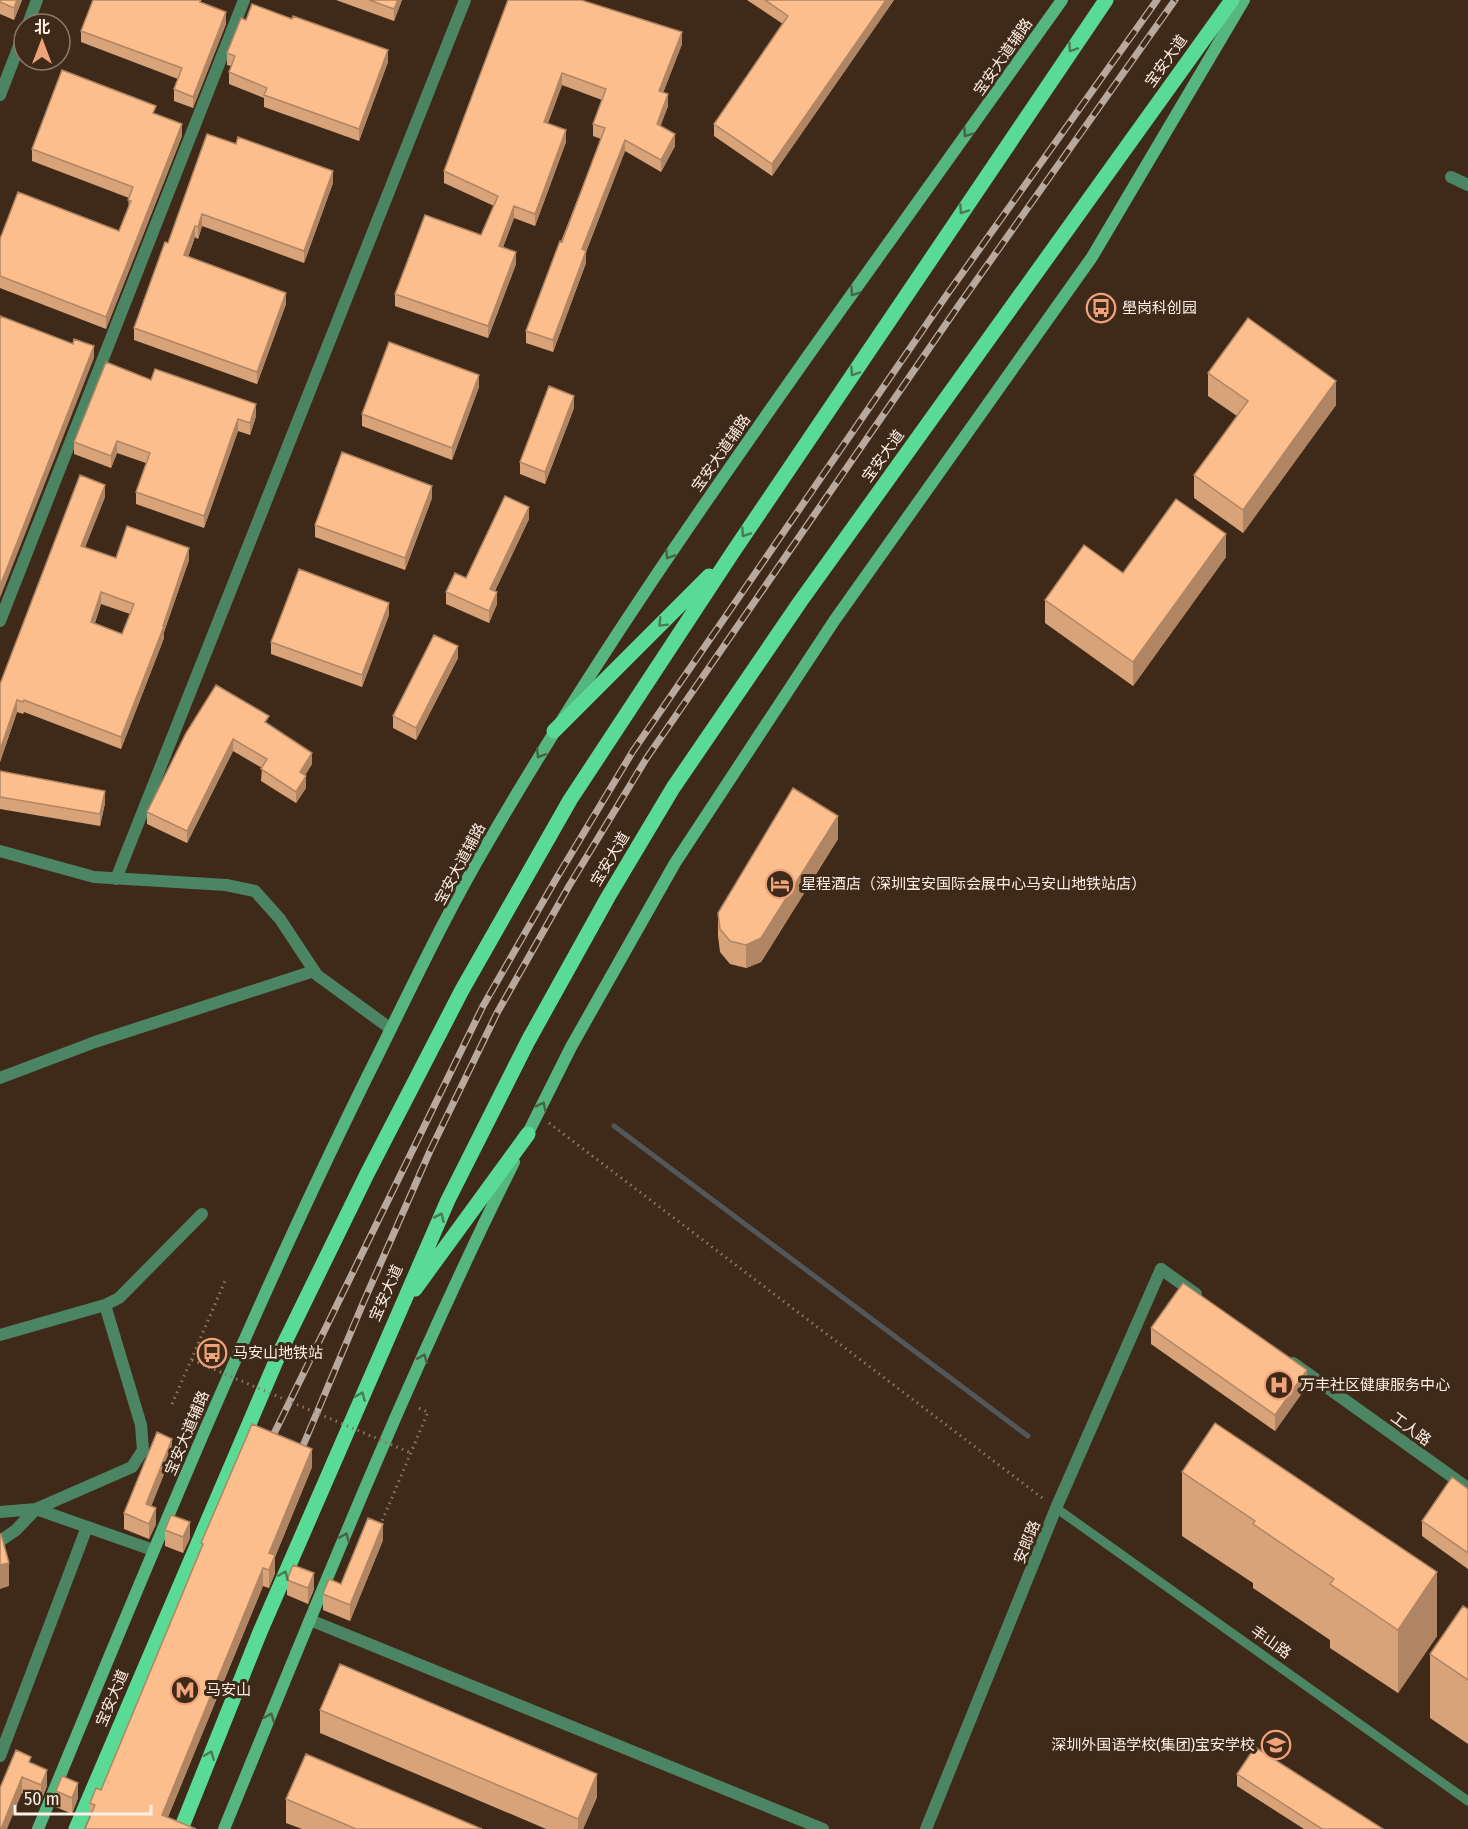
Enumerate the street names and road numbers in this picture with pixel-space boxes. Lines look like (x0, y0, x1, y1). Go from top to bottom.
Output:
street label: 宝安大道辅路 (970, 15, 1036, 99)
street label: 宝安大道 (1141, 31, 1191, 91)
street label: 宝安大道辅路 (688, 411, 754, 495)
street label: 宝安大道 (858, 426, 908, 486)
street label: 宝安大道辅路 (431, 820, 489, 908)
street label: 宝安大道 (587, 829, 633, 889)
street label: 宝安大道 (366, 1262, 406, 1324)
street label: 宝安大道辅路 (161, 1388, 213, 1478)
street label: 工人路 (1388, 1408, 1434, 1450)
street label: 安郎路 (1010, 1518, 1044, 1566)
street label: 丰山路 (1247, 1622, 1295, 1662)
street label: 宝安大道 (92, 1667, 132, 1729)

